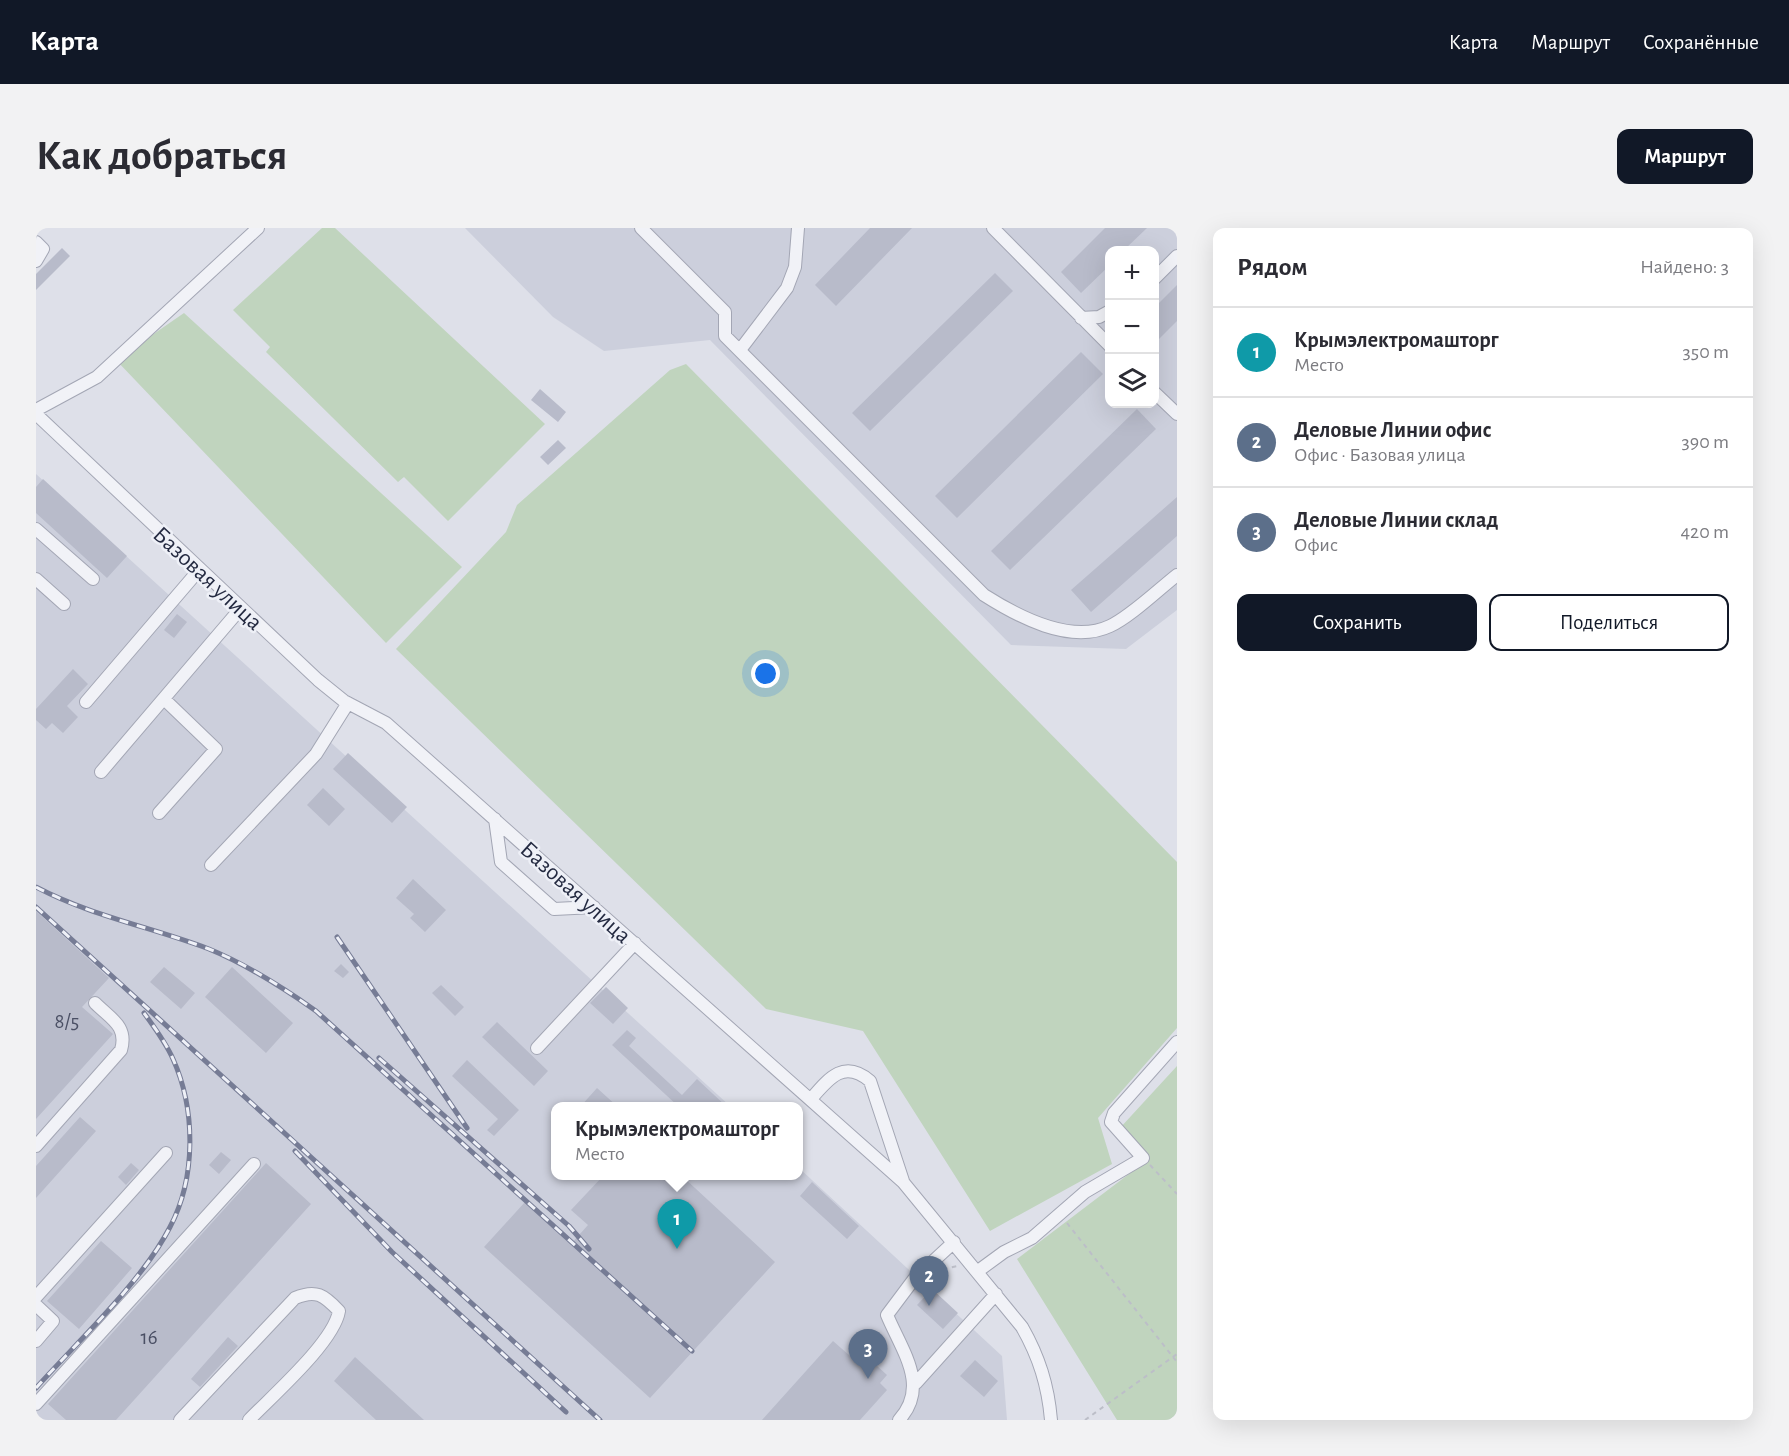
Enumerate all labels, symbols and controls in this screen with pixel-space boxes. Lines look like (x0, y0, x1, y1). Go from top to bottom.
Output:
text: Карта (30, 28, 99, 56)
text: Карта (1449, 32, 1498, 53)
text: Маршрут (1531, 32, 1610, 53)
text: Сохранённые (1643, 32, 1759, 53)
button: Маршрут (1617, 129, 1753, 184)
text: Как добраться (36, 135, 287, 177)
map controls (1105, 246, 1159, 408)
button: + (1105, 246, 1159, 300)
text: Рядом (1237, 254, 1308, 280)
text: Найдено: 3 (1640, 257, 1729, 277)
button: − (1105, 300, 1159, 354)
text: Крымэлектромашторг (1294, 329, 1499, 351)
text: 1 (1253, 342, 1260, 362)
text: 350 m (1683, 342, 1729, 362)
button: layers (1105, 354, 1159, 408)
text: Место (1294, 355, 1344, 375)
text: Деловые Линии офис (1294, 419, 1491, 441)
text: 2 (1252, 432, 1261, 452)
text: 390 m (1682, 432, 1729, 452)
text: Офис · Базовая улица (1294, 445, 1466, 465)
text: Деловые Линии склад (1294, 509, 1498, 531)
street label: Базовая улица (148, 522, 267, 635)
text: 3 (1252, 522, 1261, 542)
text: 420 m (1680, 522, 1729, 542)
text: Офис (1294, 535, 1338, 555)
button: Сохранить (1237, 594, 1477, 651)
button: Поделиться (1489, 594, 1729, 651)
your location (751, 659, 780, 688)
street label: Базовая улица (515, 837, 635, 948)
house number: 8/5 (55, 1011, 79, 1032)
popup (551, 1102, 803, 1180)
text: Крымэлектромашторг (575, 1118, 779, 1140)
text: Место (575, 1144, 625, 1164)
pin: 1 (658, 1200, 696, 1249)
pin: 2 (910, 1256, 948, 1306)
house number: 16 (140, 1327, 158, 1348)
pin: 3 (848, 1330, 888, 1379)

